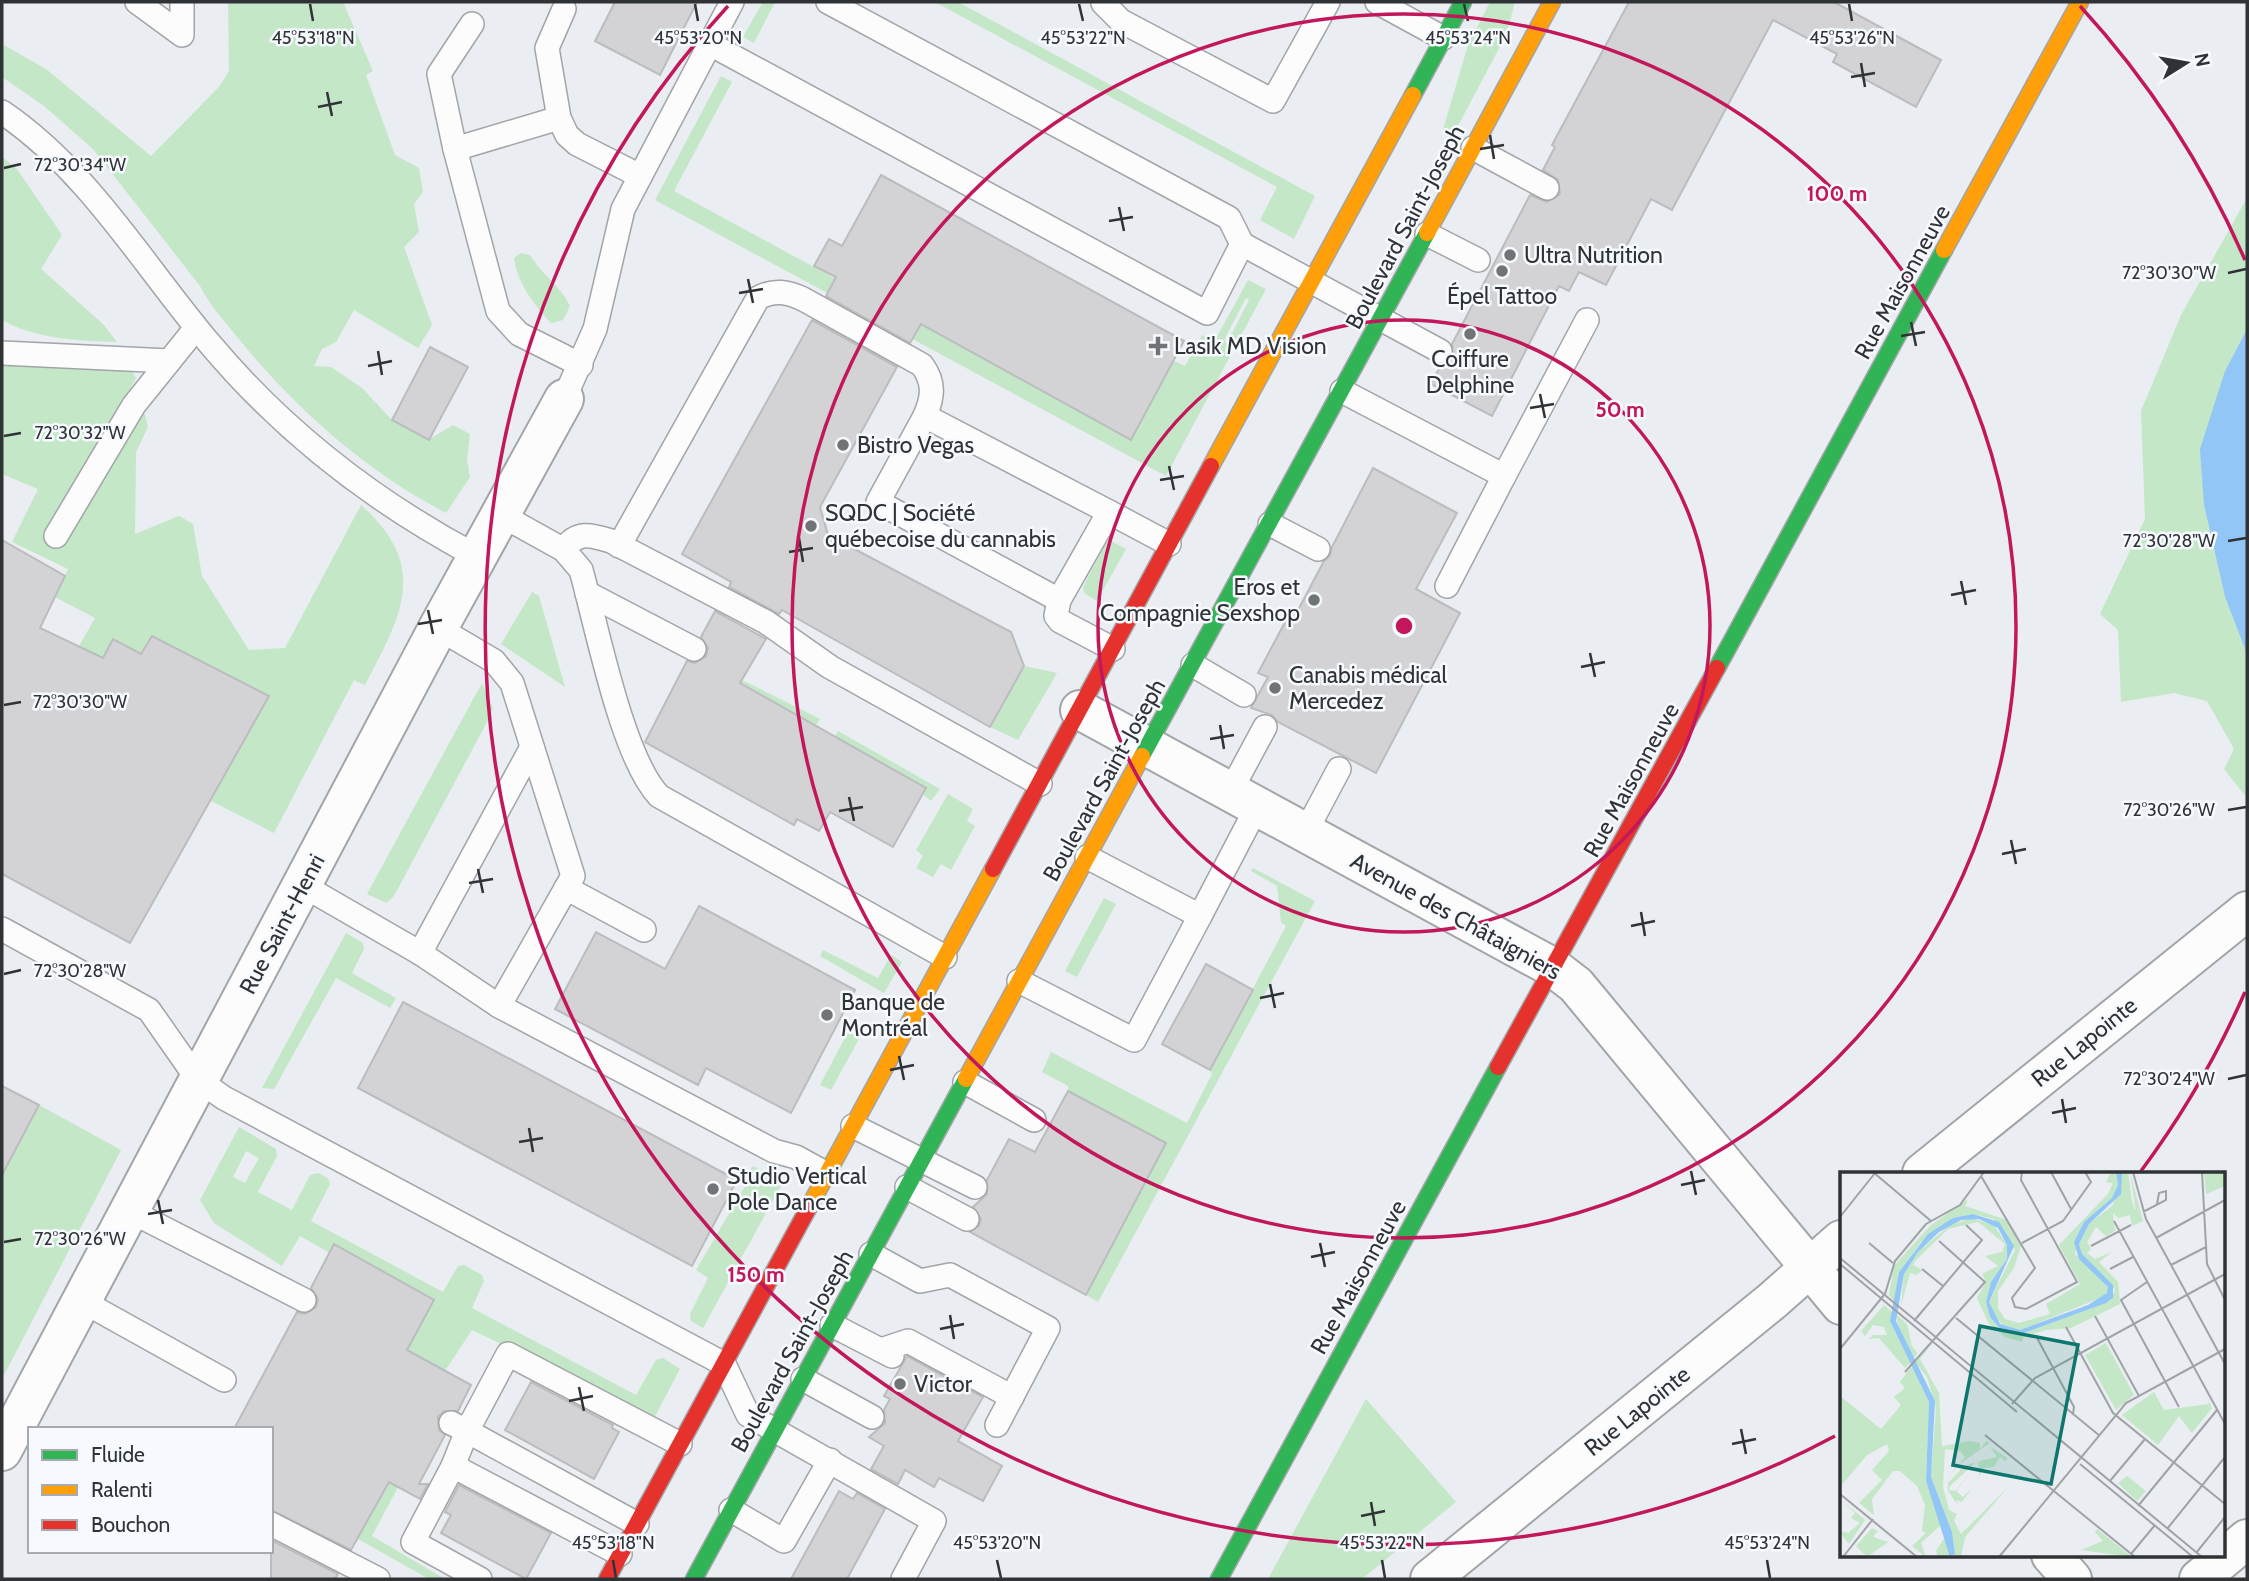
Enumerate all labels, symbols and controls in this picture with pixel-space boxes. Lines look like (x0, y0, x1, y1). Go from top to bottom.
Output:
text: 45°53'18"N (271, 27, 355, 49)
text: 45°53'20"N (654, 27, 742, 49)
text: 45°53'22"N (1040, 27, 1126, 49)
text: 45°53'24"N (1425, 27, 1511, 49)
text: 45°53'26"N (1809, 27, 1895, 49)
north arrow (2151, 28, 2221, 98)
text: N (2190, 51, 2215, 69)
street label: Boulevard Saint-Joseph (1339, 120, 1471, 334)
text: 72°30'34"W (34, 154, 126, 176)
text: 100 m (1807, 181, 1867, 206)
street label: Rue Maisonneuve (1848, 200, 1956, 364)
place label: Ultra Nutrition (1524, 241, 1663, 269)
marker: Ultra Nutrition (1502, 247, 1518, 263)
text: 72°30'30"W (2122, 262, 2216, 284)
marker: Épel Tattoo (1494, 263, 1510, 279)
place label: Épel Tattoo (1447, 281, 1557, 310)
marker: Coiffure Delphine (1462, 326, 1478, 342)
place label: Lasik MD Vision (1174, 332, 1327, 360)
marker: Lasik MD Vision (1148, 336, 1168, 356)
place label: Coiffure Delphine (1426, 345, 1515, 399)
text: 50 m (1595, 397, 1645, 422)
text: 72°30'32"W (34, 422, 126, 444)
place label: Bistro Vegas (857, 431, 974, 459)
marker: Bistro Vegas (835, 437, 851, 453)
place label: SQDC | Société québecoise du cannabis (825, 499, 1056, 553)
marker: SQDC | Société québecoise du cannabis (803, 518, 819, 534)
text: 72°30'28"W (2123, 530, 2215, 552)
place label: Eros et Compagnie Sexshop (1100, 573, 1300, 627)
marker: Eros et Compagnie Sexshop (1306, 592, 1322, 608)
centre of rings (1392, 614, 1416, 638)
place label: Canabis médical Mercedez (1289, 661, 1448, 715)
street label: Boulevard Saint-Joseph (1037, 674, 1171, 886)
marker: Canabis médical Mercedez (1267, 680, 1283, 696)
text: 72°30'30"W (33, 691, 127, 713)
street label: Rue Maisonneuve (1577, 698, 1685, 862)
text: 72°30'26"W (2123, 799, 2215, 821)
street label: Avenue des Châtaigniers (1346, 846, 1566, 986)
street label: Rue Saint-Henri (233, 849, 331, 999)
text: 72°30'28"W (34, 960, 126, 982)
place label: Banque de Montréal (841, 988, 945, 1042)
street label: Rue Lapointe (2026, 991, 2143, 1093)
marker: Banque de Montréal (819, 1007, 835, 1023)
text: 72°30'24"W (2123, 1068, 2215, 1090)
place label: Studio Vertical Pole Dance (727, 1162, 867, 1216)
inset map (1840, 1172, 2224, 1556)
marker: Studio Vertical Pole Dance (705, 1181, 721, 1197)
street label: Rue Maisonneuve (1304, 1195, 1412, 1359)
text: 72°30'26"W (34, 1228, 126, 1250)
street label: Boulevard Saint-Joseph (725, 1245, 859, 1457)
text: 150 m (728, 1262, 784, 1287)
street label: Rue Lapointe (1579, 1360, 1696, 1462)
place label: Victor (914, 1370, 973, 1398)
marker: Victor (892, 1376, 908, 1392)
legend (28, 1427, 273, 1553)
text: Fluide (91, 1442, 145, 1467)
text: Ralenti (91, 1477, 152, 1502)
text: Bouchon (91, 1512, 170, 1537)
text: 45°53'18"N (571, 1532, 655, 1554)
text: 45°53'20"N (953, 1532, 1041, 1554)
text: 45°53'22"N (1339, 1532, 1425, 1554)
text: 45°53'24"N (1724, 1532, 1810, 1554)

